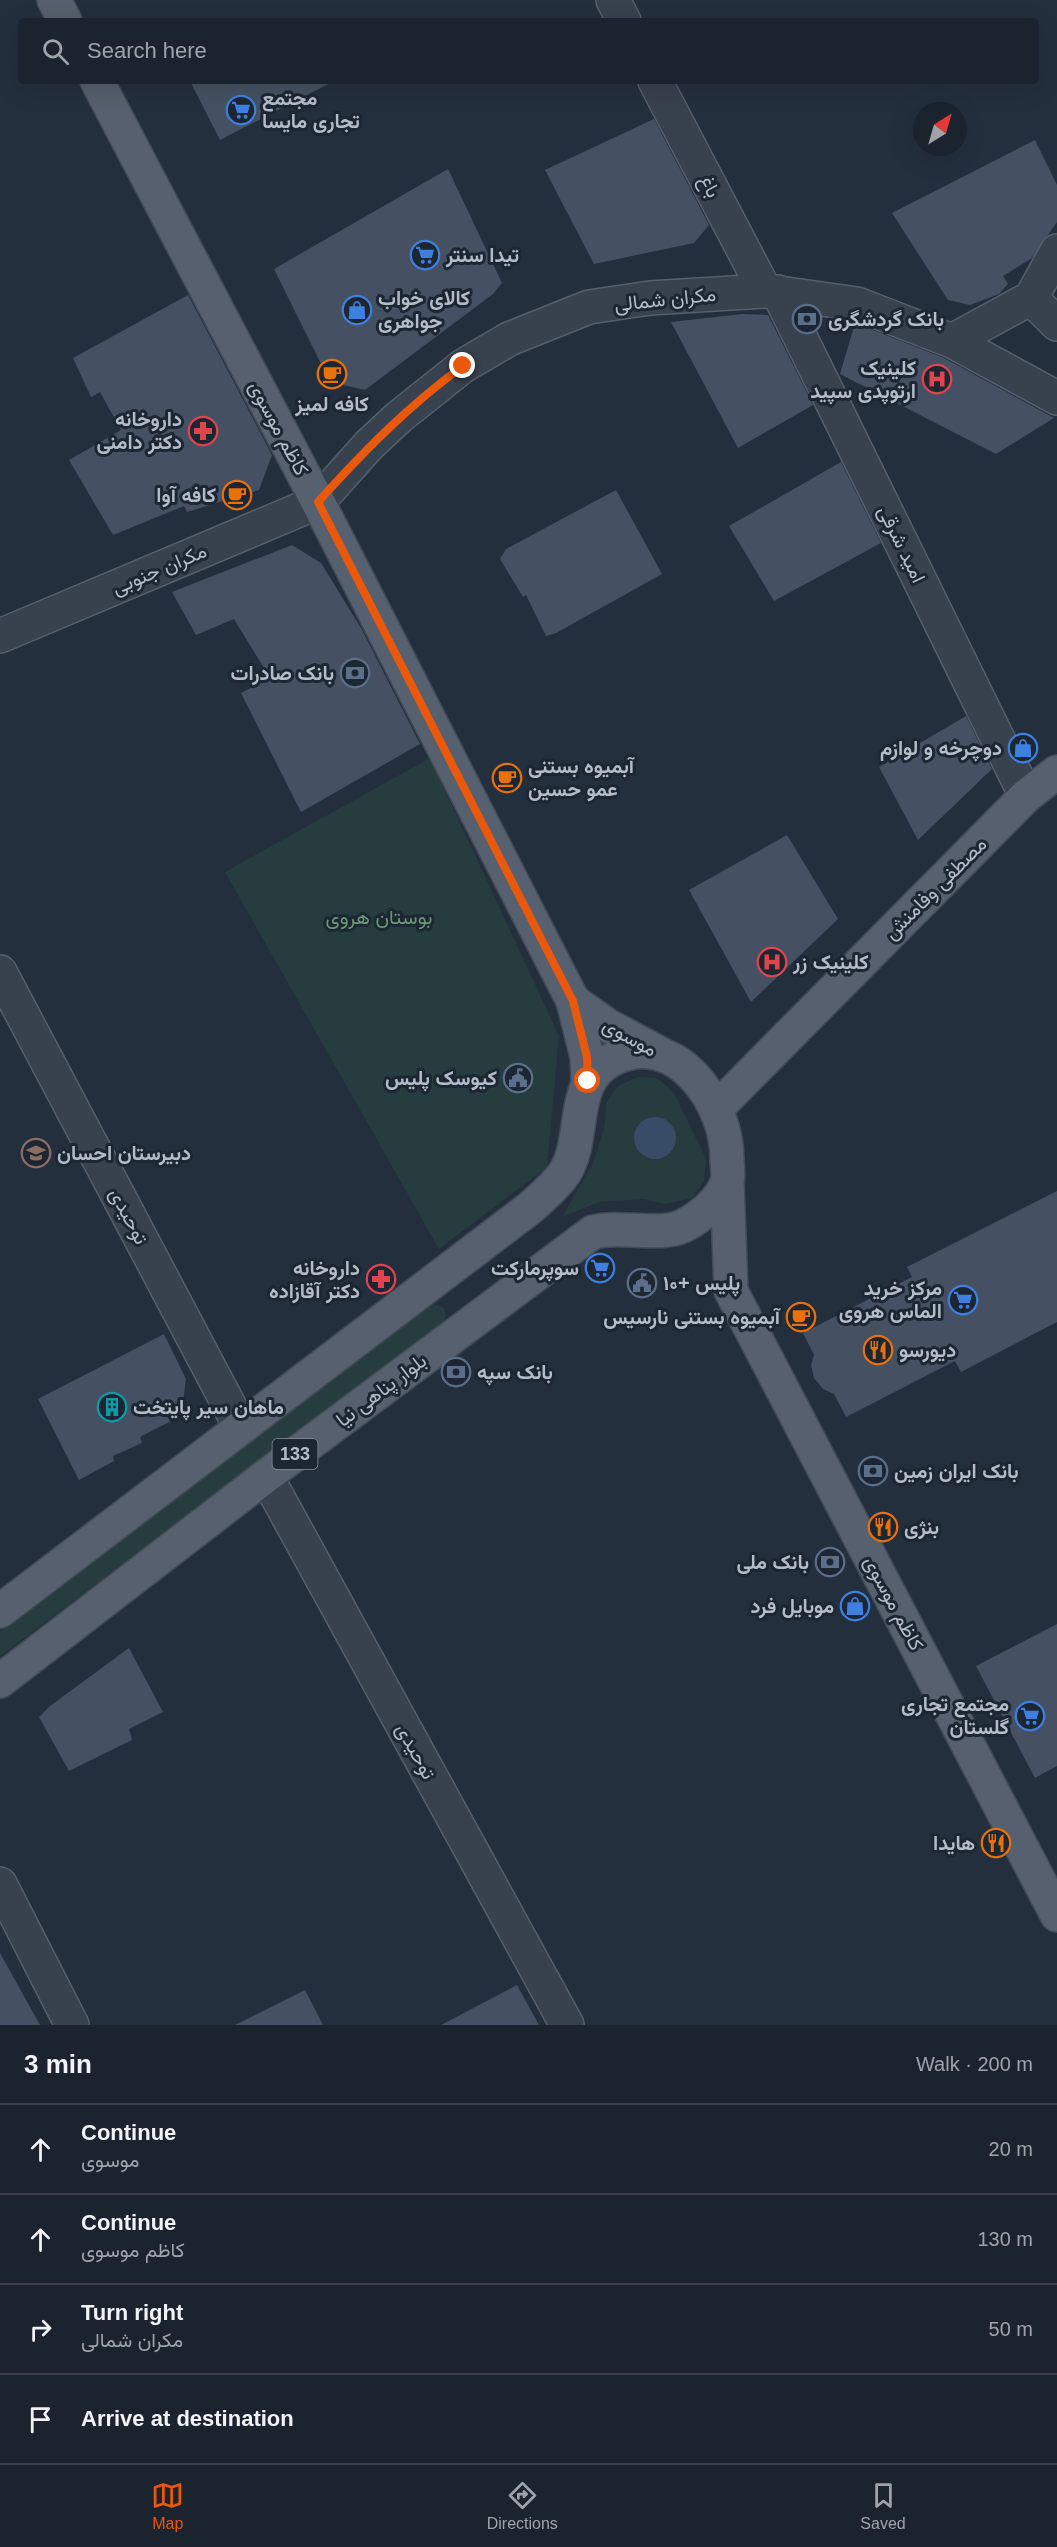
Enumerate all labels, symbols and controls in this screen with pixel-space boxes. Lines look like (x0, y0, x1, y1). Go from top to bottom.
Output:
search box (18, 18, 1039, 84)
icon: search (39, 35, 72, 68)
text: Search here (87, 38, 207, 63)
place label: مجتمع تجاری مايسا (262, 87, 360, 134)
supermarket icon: مجتمع تجاری مايسا (225, 94, 257, 126)
north arrow (913, 102, 967, 156)
street label: باغ (692, 171, 725, 203)
supermarket icon: تیدا سنتر (409, 239, 441, 271)
place label: تیدا سنتر (445, 244, 519, 268)
street label: مکران شمالی (613, 283, 717, 317)
place label: کالای خواب جواهری (378, 287, 470, 334)
shop icon: کالای خواب جواهری (341, 294, 373, 326)
bank icon: بانک گردشگری (791, 303, 823, 335)
place label: بانک گردشگری (828, 308, 944, 332)
route end (449, 352, 475, 378)
place label: کلینیک ارتوپدی سپید (810, 357, 916, 405)
cafe icon: کافه لمیز (316, 358, 348, 390)
hospital icon: کلینیک ارتوپدی سپید (921, 363, 953, 395)
street label: کاظم موسوی (243, 377, 313, 480)
place label: کافه لمیز (294, 393, 369, 417)
place label: داروخانه دکتر دامنی (97, 408, 182, 455)
pharmacy icon: داروخانه دکتر دامنی (187, 415, 219, 447)
cafe icon: کافه آوا (221, 479, 253, 511)
place label: کافه آوا (156, 484, 216, 508)
street label: امید شرقی (872, 502, 930, 587)
street label: مکران جنوبی (108, 539, 210, 601)
bank icon: بانک صادرات (339, 657, 371, 689)
place label: بانک صادرات (231, 662, 334, 686)
shop icon: دوچرخه و لوازم (1007, 732, 1039, 764)
place label: دوچرخه و لوازم (880, 737, 1002, 762)
place label: آبمیوه بستنی عمو حسین (528, 755, 636, 802)
cafe icon: آبمیوه بستنی عمو حسین (491, 762, 523, 794)
street label: مصطفی وفامنش (879, 832, 992, 945)
park label: بوستان هروی (326, 906, 432, 930)
hospital icon: کلینیک زر (756, 946, 788, 978)
place label: کلینیک زر (792, 951, 868, 975)
street label: موسوی (598, 1013, 661, 1063)
public building icon: کیوسک پلیس (502, 1062, 534, 1094)
place label: کیوسک پلیس (385, 1067, 497, 1092)
route start (574, 1067, 600, 1093)
school or university icon: دبیرستان احسان (20, 1137, 52, 1169)
place label: دبیرستان احسان (57, 1142, 191, 1166)
street label: توحیدی (103, 1184, 153, 1249)
supermarket icon: سوپرمارکت (584, 1252, 616, 1284)
place label: داروخانه دکتر آقازاده (269, 1257, 360, 1304)
place label: سوپرمارکت (491, 1257, 579, 1282)
pharmacy icon: داروخانه دکتر آقازاده (365, 1263, 397, 1295)
public building icon: پلیس +۱۰ (626, 1267, 658, 1299)
place label: پلیس +۱۰ (663, 1272, 740, 1297)
place label: مرکز خرید الماس هروی (839, 1277, 942, 1324)
supermarket icon: مرکز خرید الماس هروی (947, 1284, 979, 1316)
cafe icon: آبمیوه بستنی نارسیس (785, 1301, 817, 1333)
place label: آبمیوه بستنی نارسیس (603, 1306, 782, 1330)
restaurant icon: دیورسو (862, 1334, 894, 1366)
place label: دیورسو (899, 1339, 956, 1363)
street label: بلوار پناهی نیا (332, 1349, 432, 1433)
bank icon: بانک سپه (440, 1356, 472, 1388)
place label: بانک سپه (477, 1361, 553, 1386)
building icon: ماهان سیر پایتخت (96, 1391, 128, 1423)
place label: ماهان سیر پایتخت (133, 1396, 284, 1421)
road number: 133 (272, 1439, 318, 1469)
bank icon: بانک ایران زمین (857, 1455, 889, 1487)
place label: بانک ایران زمین (894, 1460, 1019, 1484)
restaurant icon: بنژی (867, 1511, 899, 1543)
place label: بنژی (904, 1516, 939, 1540)
bank icon: بانک ملی (814, 1546, 846, 1578)
place label: بانک ملی (737, 1551, 809, 1574)
street label: کاظم موسوی (858, 1552, 928, 1655)
shop icon: موبایل فرد (839, 1590, 871, 1622)
place label: موبایل فرد (751, 1595, 834, 1619)
place label: مجتمع تجاری گلستان (901, 1693, 1009, 1738)
supermarket icon: مجتمع تجاری گلستان (1014, 1700, 1046, 1732)
street label: توحیدی (390, 1719, 440, 1784)
restaurant icon: هایدا (980, 1827, 1012, 1859)
place label: هایدا (933, 1832, 975, 1855)
text: 3 min (24, 2049, 92, 2079)
text: Walk · 200 m (916, 2053, 1033, 2075)
text: Continue (81, 2120, 176, 2145)
icon: ahead (24, 2133, 57, 2166)
text: 20 m (989, 2138, 1033, 2160)
text: موسوی (81, 2149, 139, 2171)
text: Continue (81, 2210, 176, 2235)
icon: ahead (24, 2223, 57, 2256)
text: 130 m (977, 2228, 1033, 2250)
text: کاظم موسوی (81, 2239, 185, 2261)
text: Turn right (81, 2300, 183, 2325)
icon: right (24, 2313, 57, 2346)
text: 50 m (989, 2318, 1033, 2340)
text: مکران شمالی (81, 2329, 183, 2351)
icon: arrive (24, 2403, 57, 2436)
text: Arrive at destination (81, 2406, 294, 2431)
tab: Map (151, 2479, 184, 2533)
tab: Directions (487, 2479, 558, 2533)
tab: Saved (860, 2479, 906, 2533)

